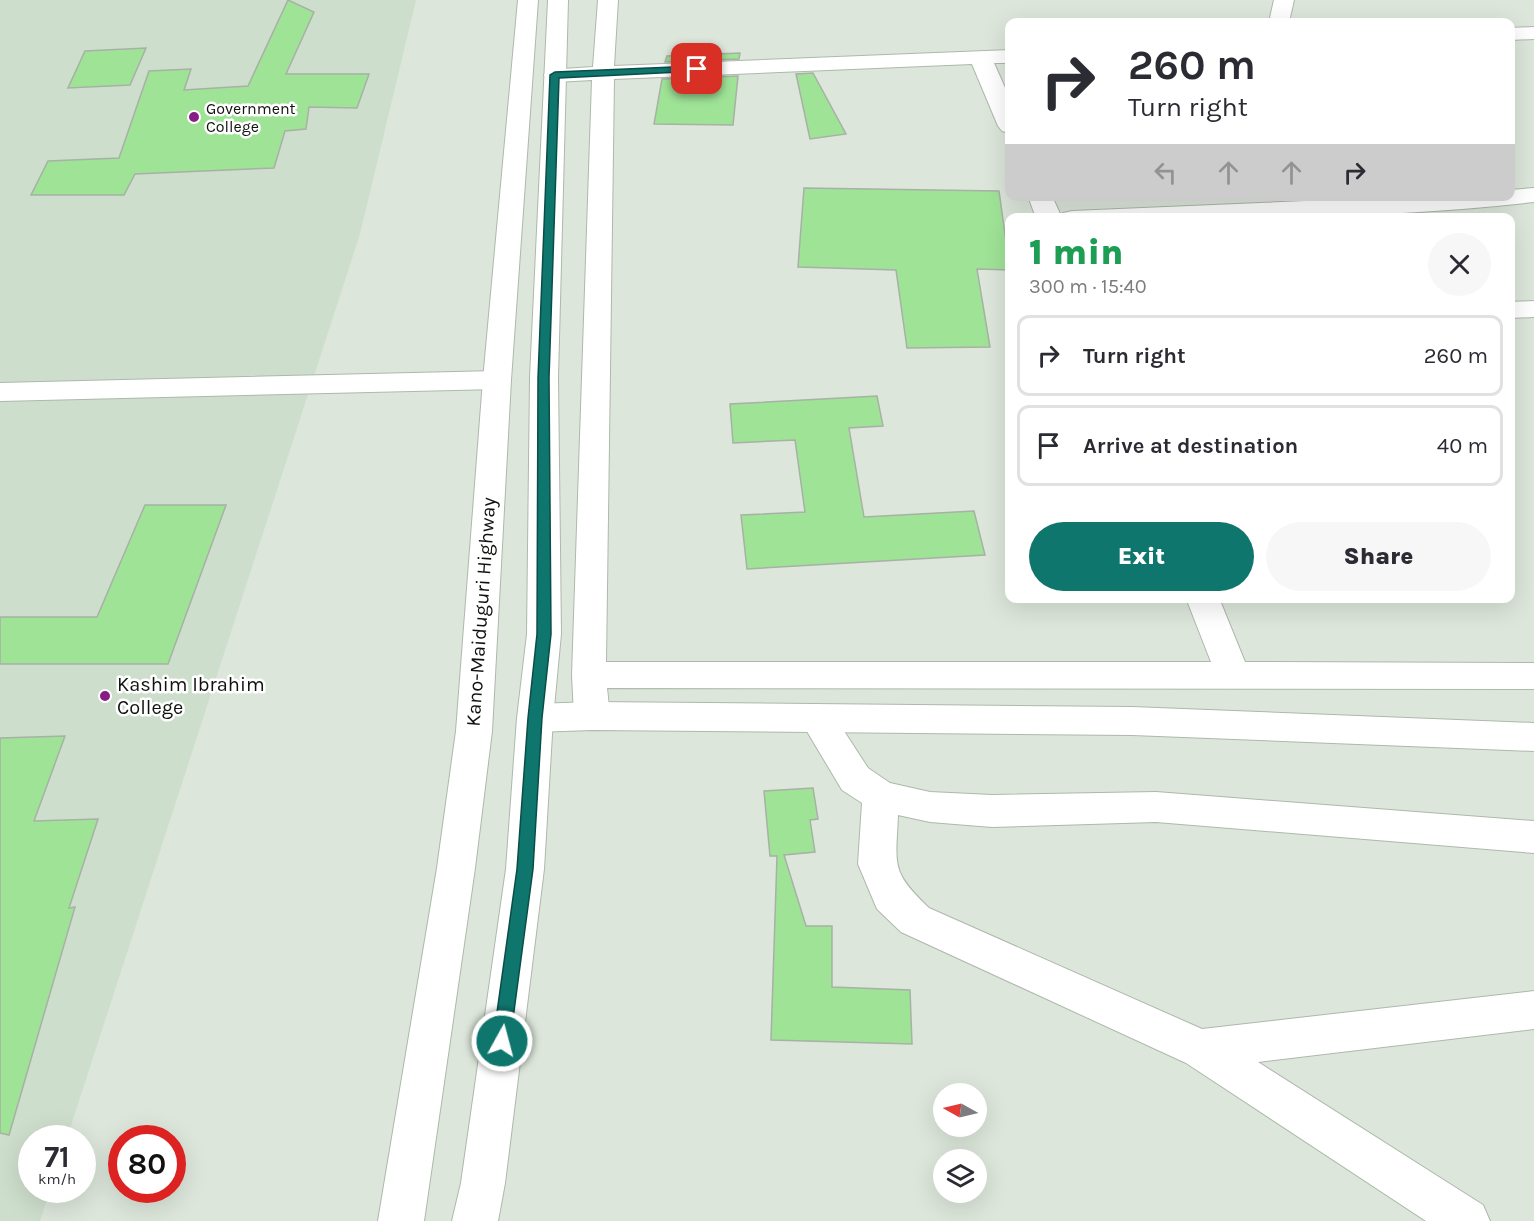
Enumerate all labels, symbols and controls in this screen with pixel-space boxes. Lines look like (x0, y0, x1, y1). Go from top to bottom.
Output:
text: 260 m (1128, 40, 1256, 90)
icon: right (1029, 42, 1107, 120)
pin (671, 43, 722, 94)
icon: arrive (680, 52, 713, 85)
text: Turn right (1128, 91, 1248, 123)
place label: Government College (206, 99, 296, 136)
marker: Government College (187, 110, 201, 124)
icon: left (1149, 156, 1182, 189)
icon: ahead (1212, 156, 1245, 189)
icon: ahead (1275, 156, 1308, 189)
icon: right (1338, 156, 1371, 189)
text: 1 min (1029, 231, 1123, 273)
button: close (1428, 233, 1491, 296)
text: 300 m · 15:40 (1029, 275, 1147, 298)
icon: right (1032, 339, 1065, 372)
text: Turn right (1083, 343, 1186, 369)
text: 260 m (1424, 343, 1488, 369)
icon: arrive (1032, 429, 1065, 462)
text: Arrive at destination (1083, 433, 1298, 459)
text: 40 m (1437, 433, 1488, 459)
street label: Kano-Maiduguri Highway (462, 497, 500, 727)
button: Exit (1029, 522, 1254, 591)
button: Share (1266, 522, 1491, 591)
place label: Kashim Ibrahim College (117, 673, 265, 719)
marker: Kashim Ibrahim College (98, 689, 112, 703)
position arrow (470, 1009, 534, 1073)
north arrow (933, 1083, 987, 1137)
map controls (933, 1083, 987, 1203)
speed limit sign: 80 (108, 1125, 186, 1203)
text: 71 (44, 1139, 70, 1175)
button: layers (933, 1149, 987, 1203)
text: km/h (38, 1170, 76, 1188)

